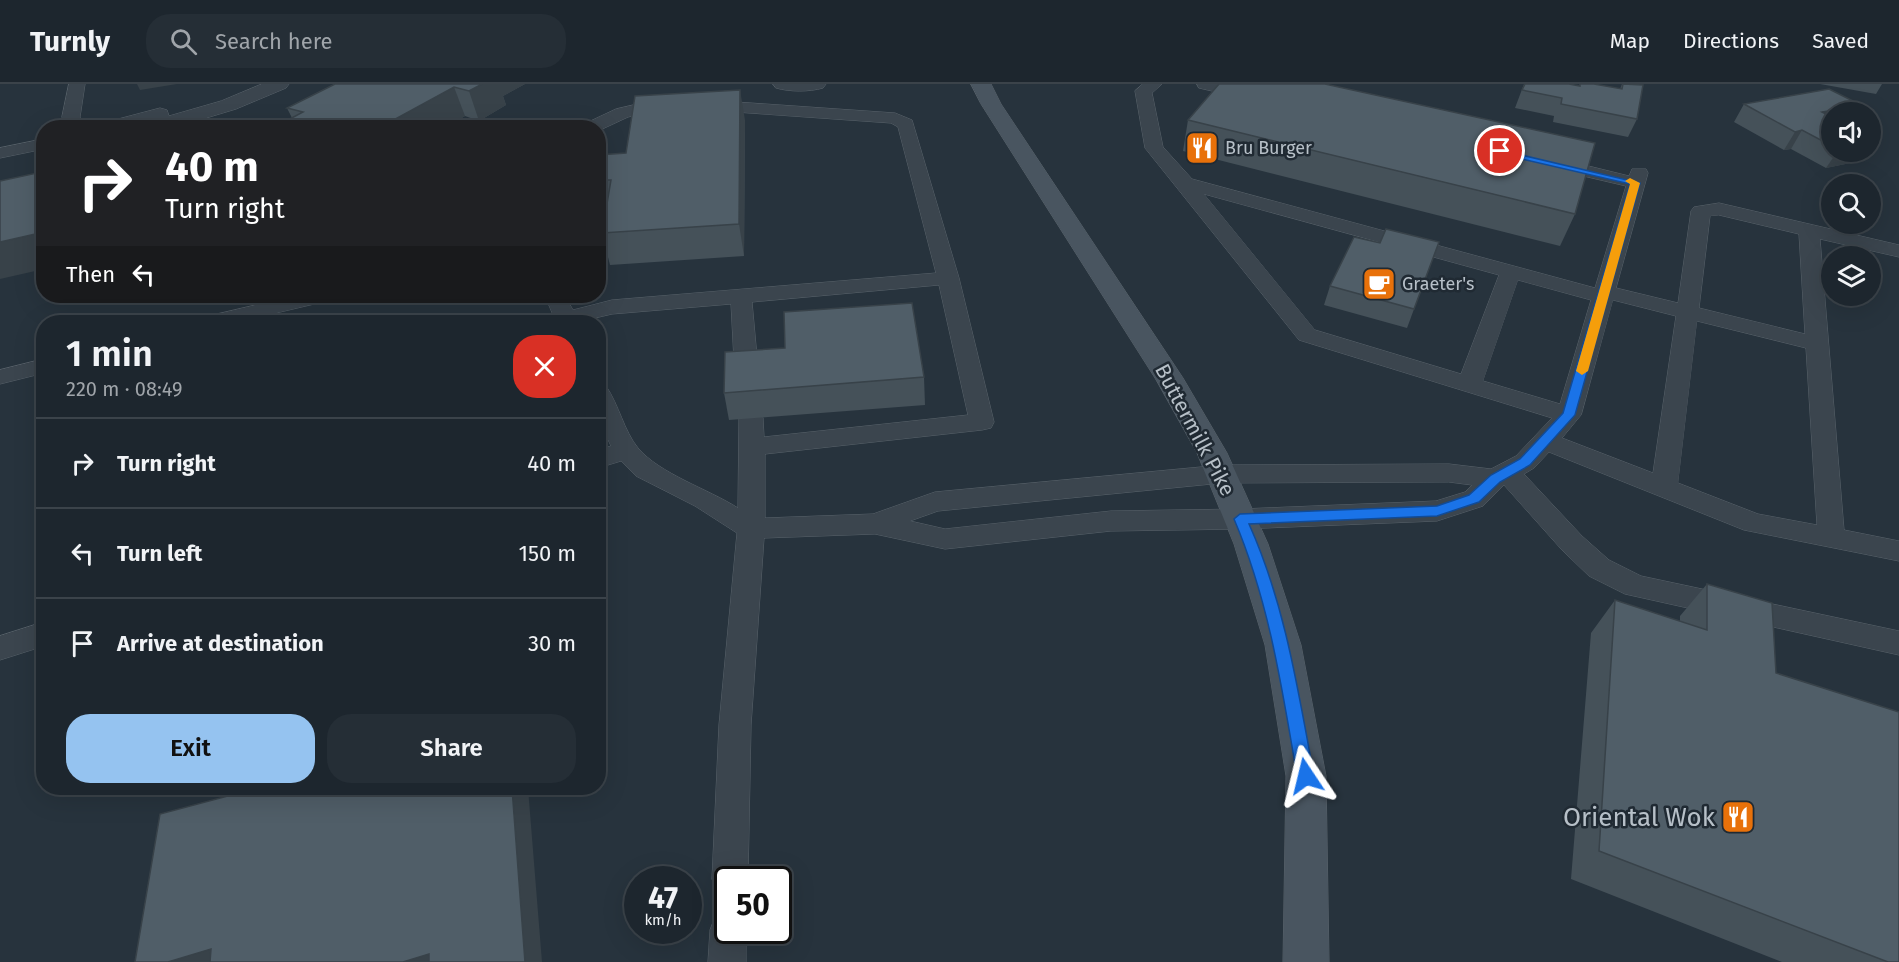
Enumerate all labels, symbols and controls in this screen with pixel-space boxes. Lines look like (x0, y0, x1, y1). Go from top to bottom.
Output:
search box (146, 14, 566, 68)
text: Turnly (30, 25, 110, 58)
icon: search (167, 25, 200, 58)
text: Search here (215, 28, 332, 55)
text: Map (1610, 28, 1650, 54)
text: Directions (1683, 28, 1779, 54)
text: Saved (1812, 28, 1869, 54)
map controls (1821, 102, 1881, 306)
button: sound (1821, 102, 1881, 162)
pin (1474, 125, 1525, 176)
restaurant icon: Bru Burger (1184, 130, 1220, 166)
icon: arrive (1483, 134, 1516, 167)
place label: Bru Burger (1225, 137, 1312, 159)
text: 40 m (165, 142, 259, 192)
icon: right (66, 144, 144, 222)
button: search (1821, 174, 1881, 234)
text: Turn right (165, 193, 285, 225)
button: layers (1821, 246, 1881, 306)
icon: left (127, 258, 160, 291)
text: Then (66, 261, 115, 288)
cafe icon: Graeter's (1361, 266, 1397, 302)
place label: Graeter's (1402, 273, 1475, 295)
text: 1 min (66, 332, 153, 376)
button: close (513, 335, 576, 398)
street label: Buttermilk Pike (1149, 359, 1241, 501)
text: 220 m · 08:49 (66, 377, 182, 401)
icon: right (66, 447, 99, 480)
text: Turn right (117, 450, 216, 477)
text: 40 m (527, 450, 576, 477)
icon: left (66, 537, 99, 570)
text: Turn left (117, 540, 202, 567)
text: 150 m (518, 540, 576, 567)
icon: arrive (66, 627, 99, 660)
text: Arrive at destination (117, 630, 324, 657)
text: 30 m (528, 630, 576, 657)
button: Exit (66, 714, 315, 783)
button: Share (327, 714, 576, 783)
position arrow (1274, 744, 1338, 808)
restaurant icon: Oriental Wok (1720, 799, 1756, 835)
place label: Oriental Wok (1563, 802, 1716, 833)
speed limit sign: 50 (714, 866, 792, 944)
text: 47 (648, 880, 678, 916)
text: km/h (644, 911, 682, 929)

